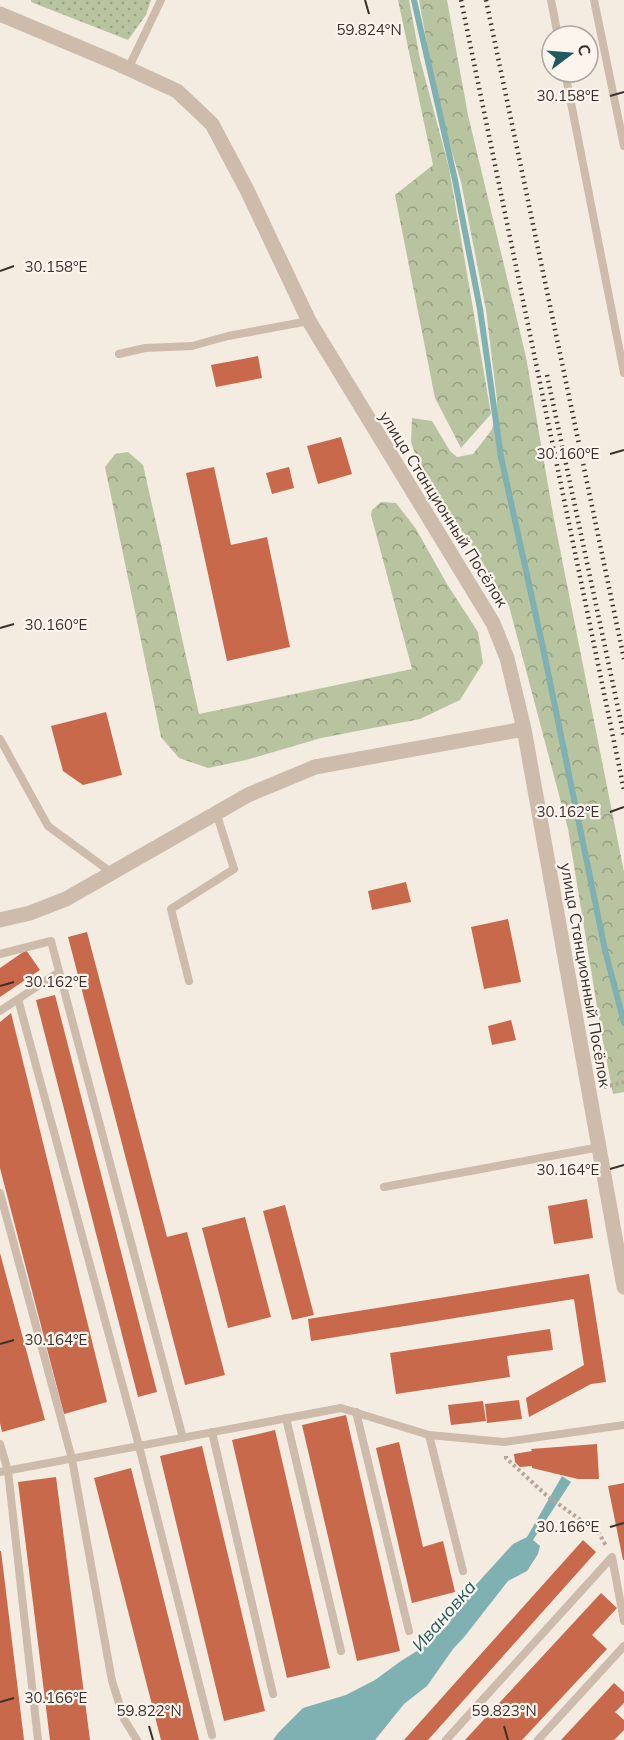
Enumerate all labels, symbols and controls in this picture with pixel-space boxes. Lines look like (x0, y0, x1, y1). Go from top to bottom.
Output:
text: 59.824°N (336, 20, 402, 39)
north arrow (540, 24, 600, 84)
text: С (573, 42, 596, 58)
text: 30.158°E (537, 86, 600, 105)
text: 30.158°E (25, 257, 88, 276)
street label: улица Станционный Посёлок (375, 407, 513, 611)
text: 30.160°E (537, 444, 600, 463)
text: 30.160°E (25, 615, 88, 634)
text: 30.162°E (537, 802, 600, 821)
street label: улица Станционный Посёлок (556, 861, 616, 1089)
text: 30.162°E (25, 972, 88, 991)
text: 30.164°E (537, 1160, 600, 1179)
text: 30.164°E (25, 1330, 88, 1349)
text: 30.166°E (537, 1517, 600, 1536)
water label: Ивановка (407, 1576, 481, 1656)
text: 30.166°E (25, 1688, 88, 1707)
text: 59.822°N (116, 1701, 182, 1720)
text: 59.823°N (471, 1701, 537, 1720)

